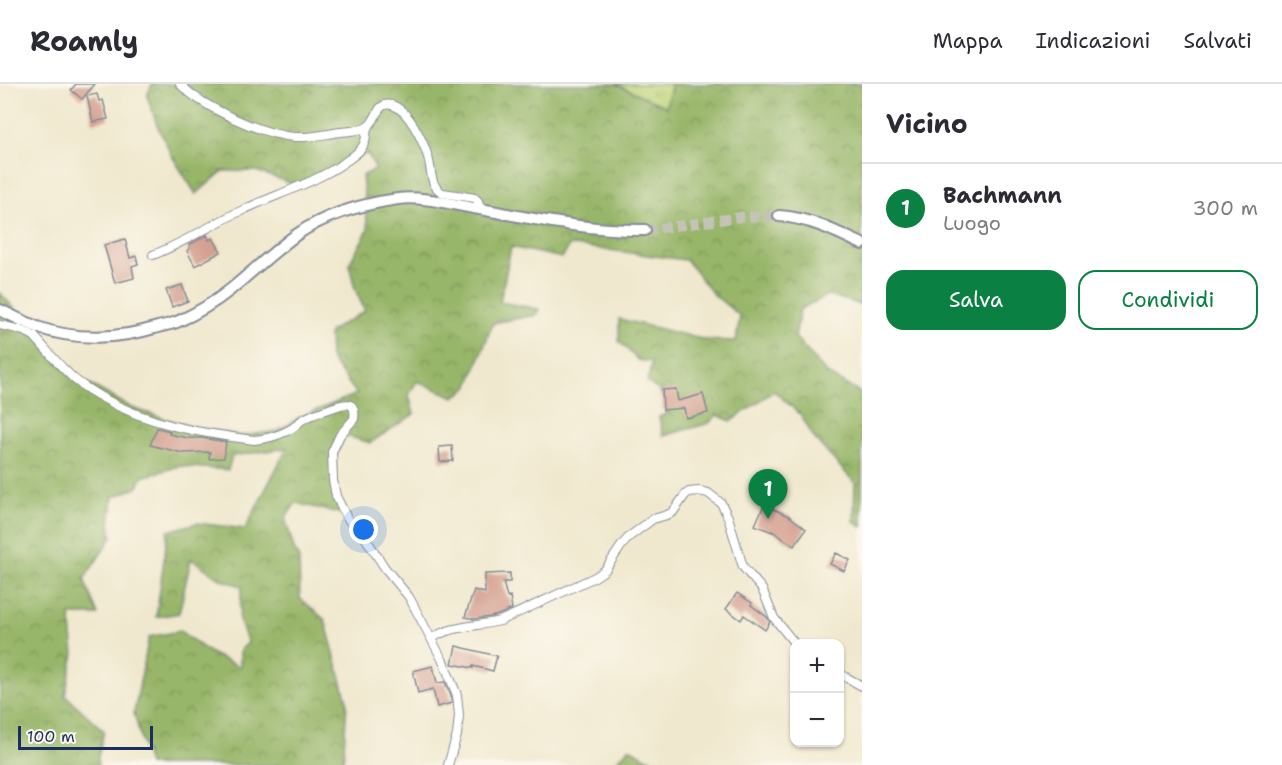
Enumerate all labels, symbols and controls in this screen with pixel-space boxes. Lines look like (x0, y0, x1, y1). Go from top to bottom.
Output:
text: Roamly (30, 22, 138, 60)
text: Mappa (933, 27, 1003, 55)
text: Indicazioni (1036, 27, 1150, 55)
text: Salvati (1183, 27, 1252, 55)
text: Vicino (886, 106, 968, 141)
text: Bachmann (943, 181, 1062, 210)
text: 1 (901, 195, 910, 221)
text: 300 m (1192, 195, 1258, 221)
text: Luogo (943, 210, 1001, 236)
button: Salva (886, 270, 1066, 330)
button: Condividi (1078, 270, 1258, 330)
pin: 1 (748, 470, 788, 519)
your location (349, 515, 378, 544)
map controls (790, 639, 844, 747)
button: + (790, 639, 844, 693)
button: − (790, 693, 844, 747)
scale bar (18, 723, 153, 750)
text: 100 m (27, 726, 75, 747)

